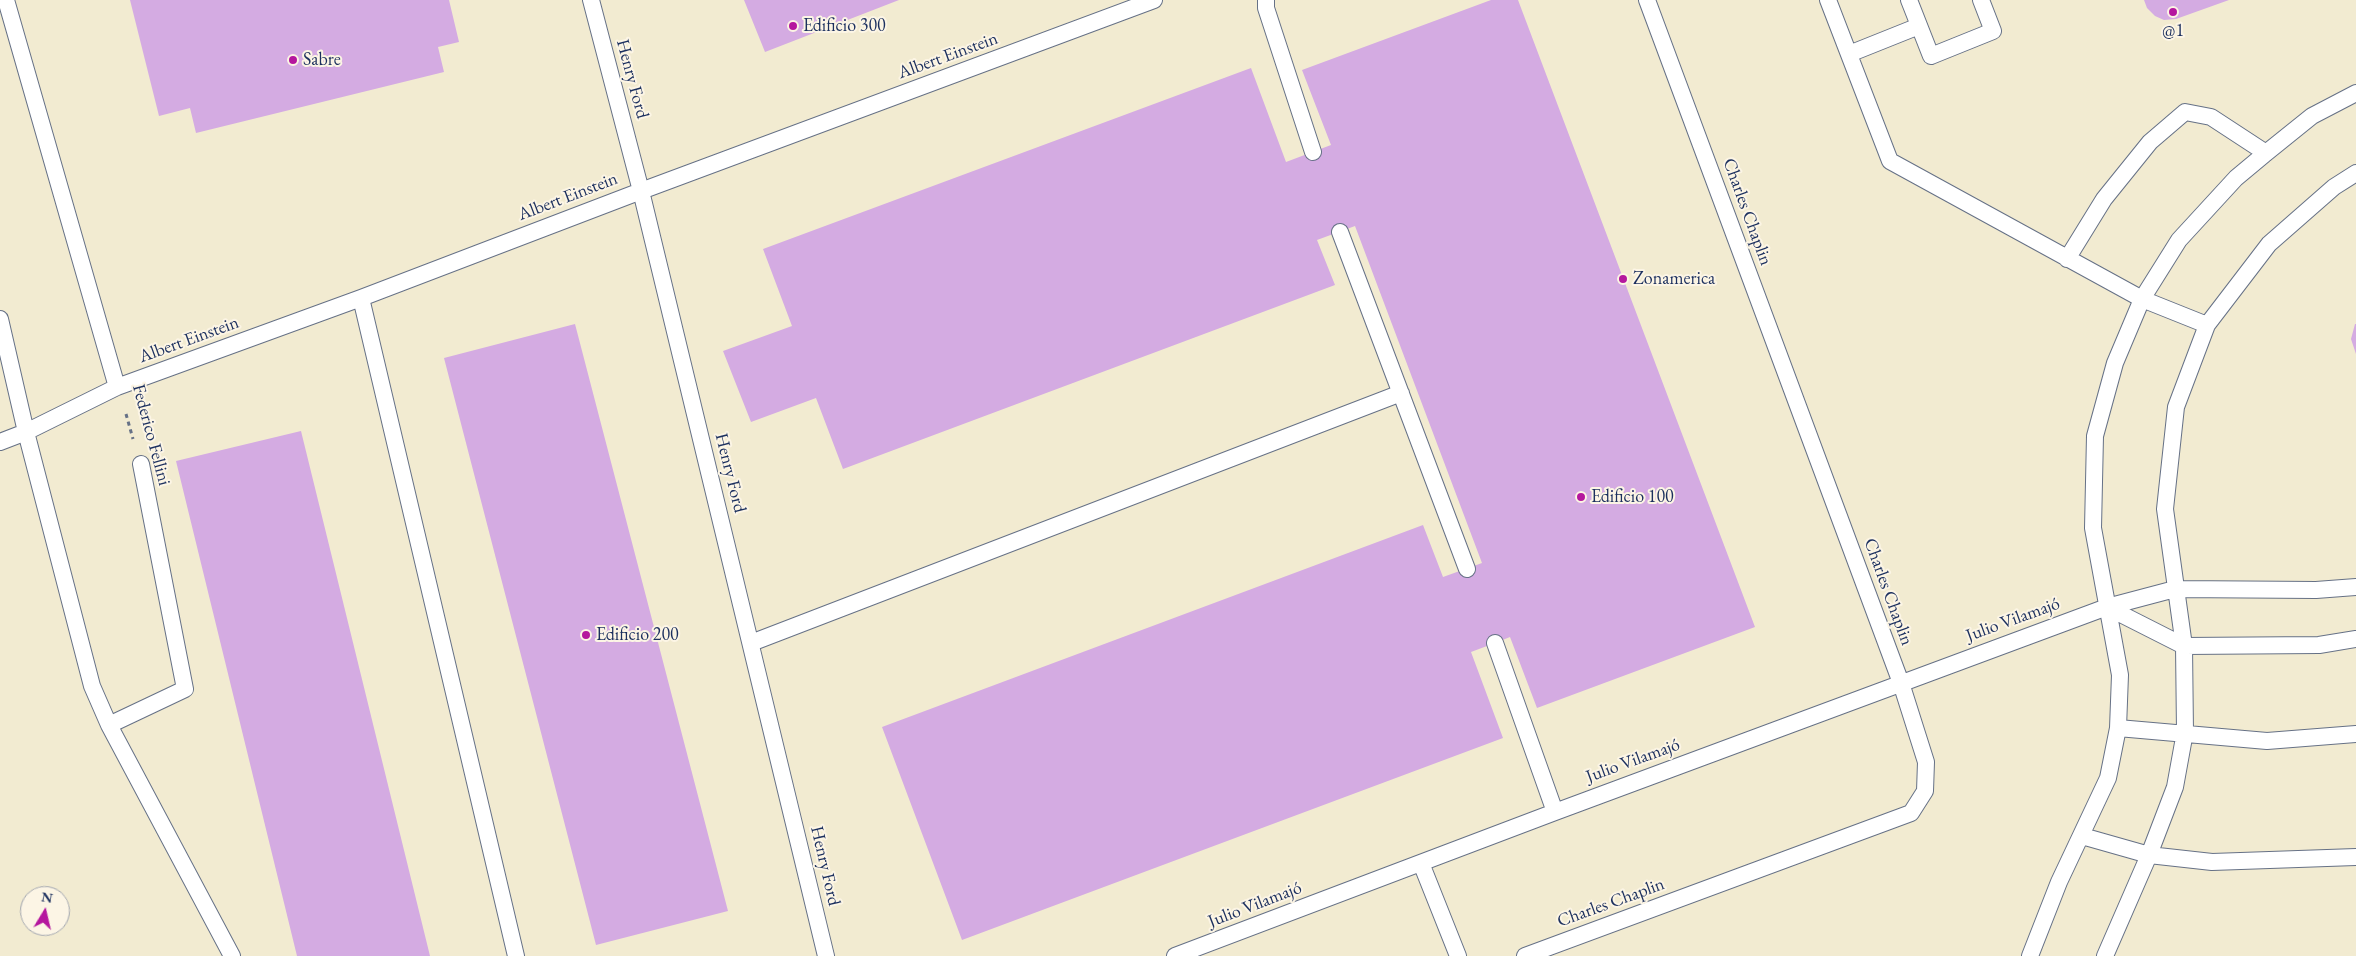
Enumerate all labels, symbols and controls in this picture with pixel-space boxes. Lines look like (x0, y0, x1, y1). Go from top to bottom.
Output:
marker: @1 (2167, 6, 2179, 18)
place label: Edificio 300 (803, 15, 886, 37)
marker: Edificio 300 (787, 20, 799, 32)
place label: @1 (2162, 20, 2184, 42)
street label: Albert Einstein (895, 28, 1001, 84)
street label: Henry Ford (611, 37, 653, 121)
place label: Sabre (303, 49, 341, 71)
marker: Sabre (287, 54, 299, 66)
street label: Charles Chaplin (1718, 155, 1776, 269)
street label: Albert Einstein (515, 168, 621, 226)
place label: Zonamerica (1633, 268, 1715, 290)
marker: Zonamerica (1617, 273, 1629, 285)
street label: Albert Einstein (136, 312, 242, 368)
street label: Federico Fellini (127, 382, 175, 488)
street label: Henry Ford (710, 431, 750, 515)
place label: Edificio 100 (1591, 486, 1674, 508)
marker: Edificio 100 (1575, 491, 1587, 503)
street label: Charles Chaplin (1859, 535, 1917, 649)
street label: Julio Vilamajó (1963, 593, 2063, 647)
place label: Edificio 200 (596, 624, 679, 646)
marker: Edificio 200 (580, 629, 592, 641)
street label: Julio Vilamajó (1583, 734, 1683, 788)
street label: Henry Ford (805, 824, 845, 908)
street label: Charles Chaplin (1554, 874, 1668, 932)
street label: Julio Vilamajó (1205, 877, 1305, 933)
north arrow (20, 886, 70, 936)
text: N (40, 887, 54, 907)

